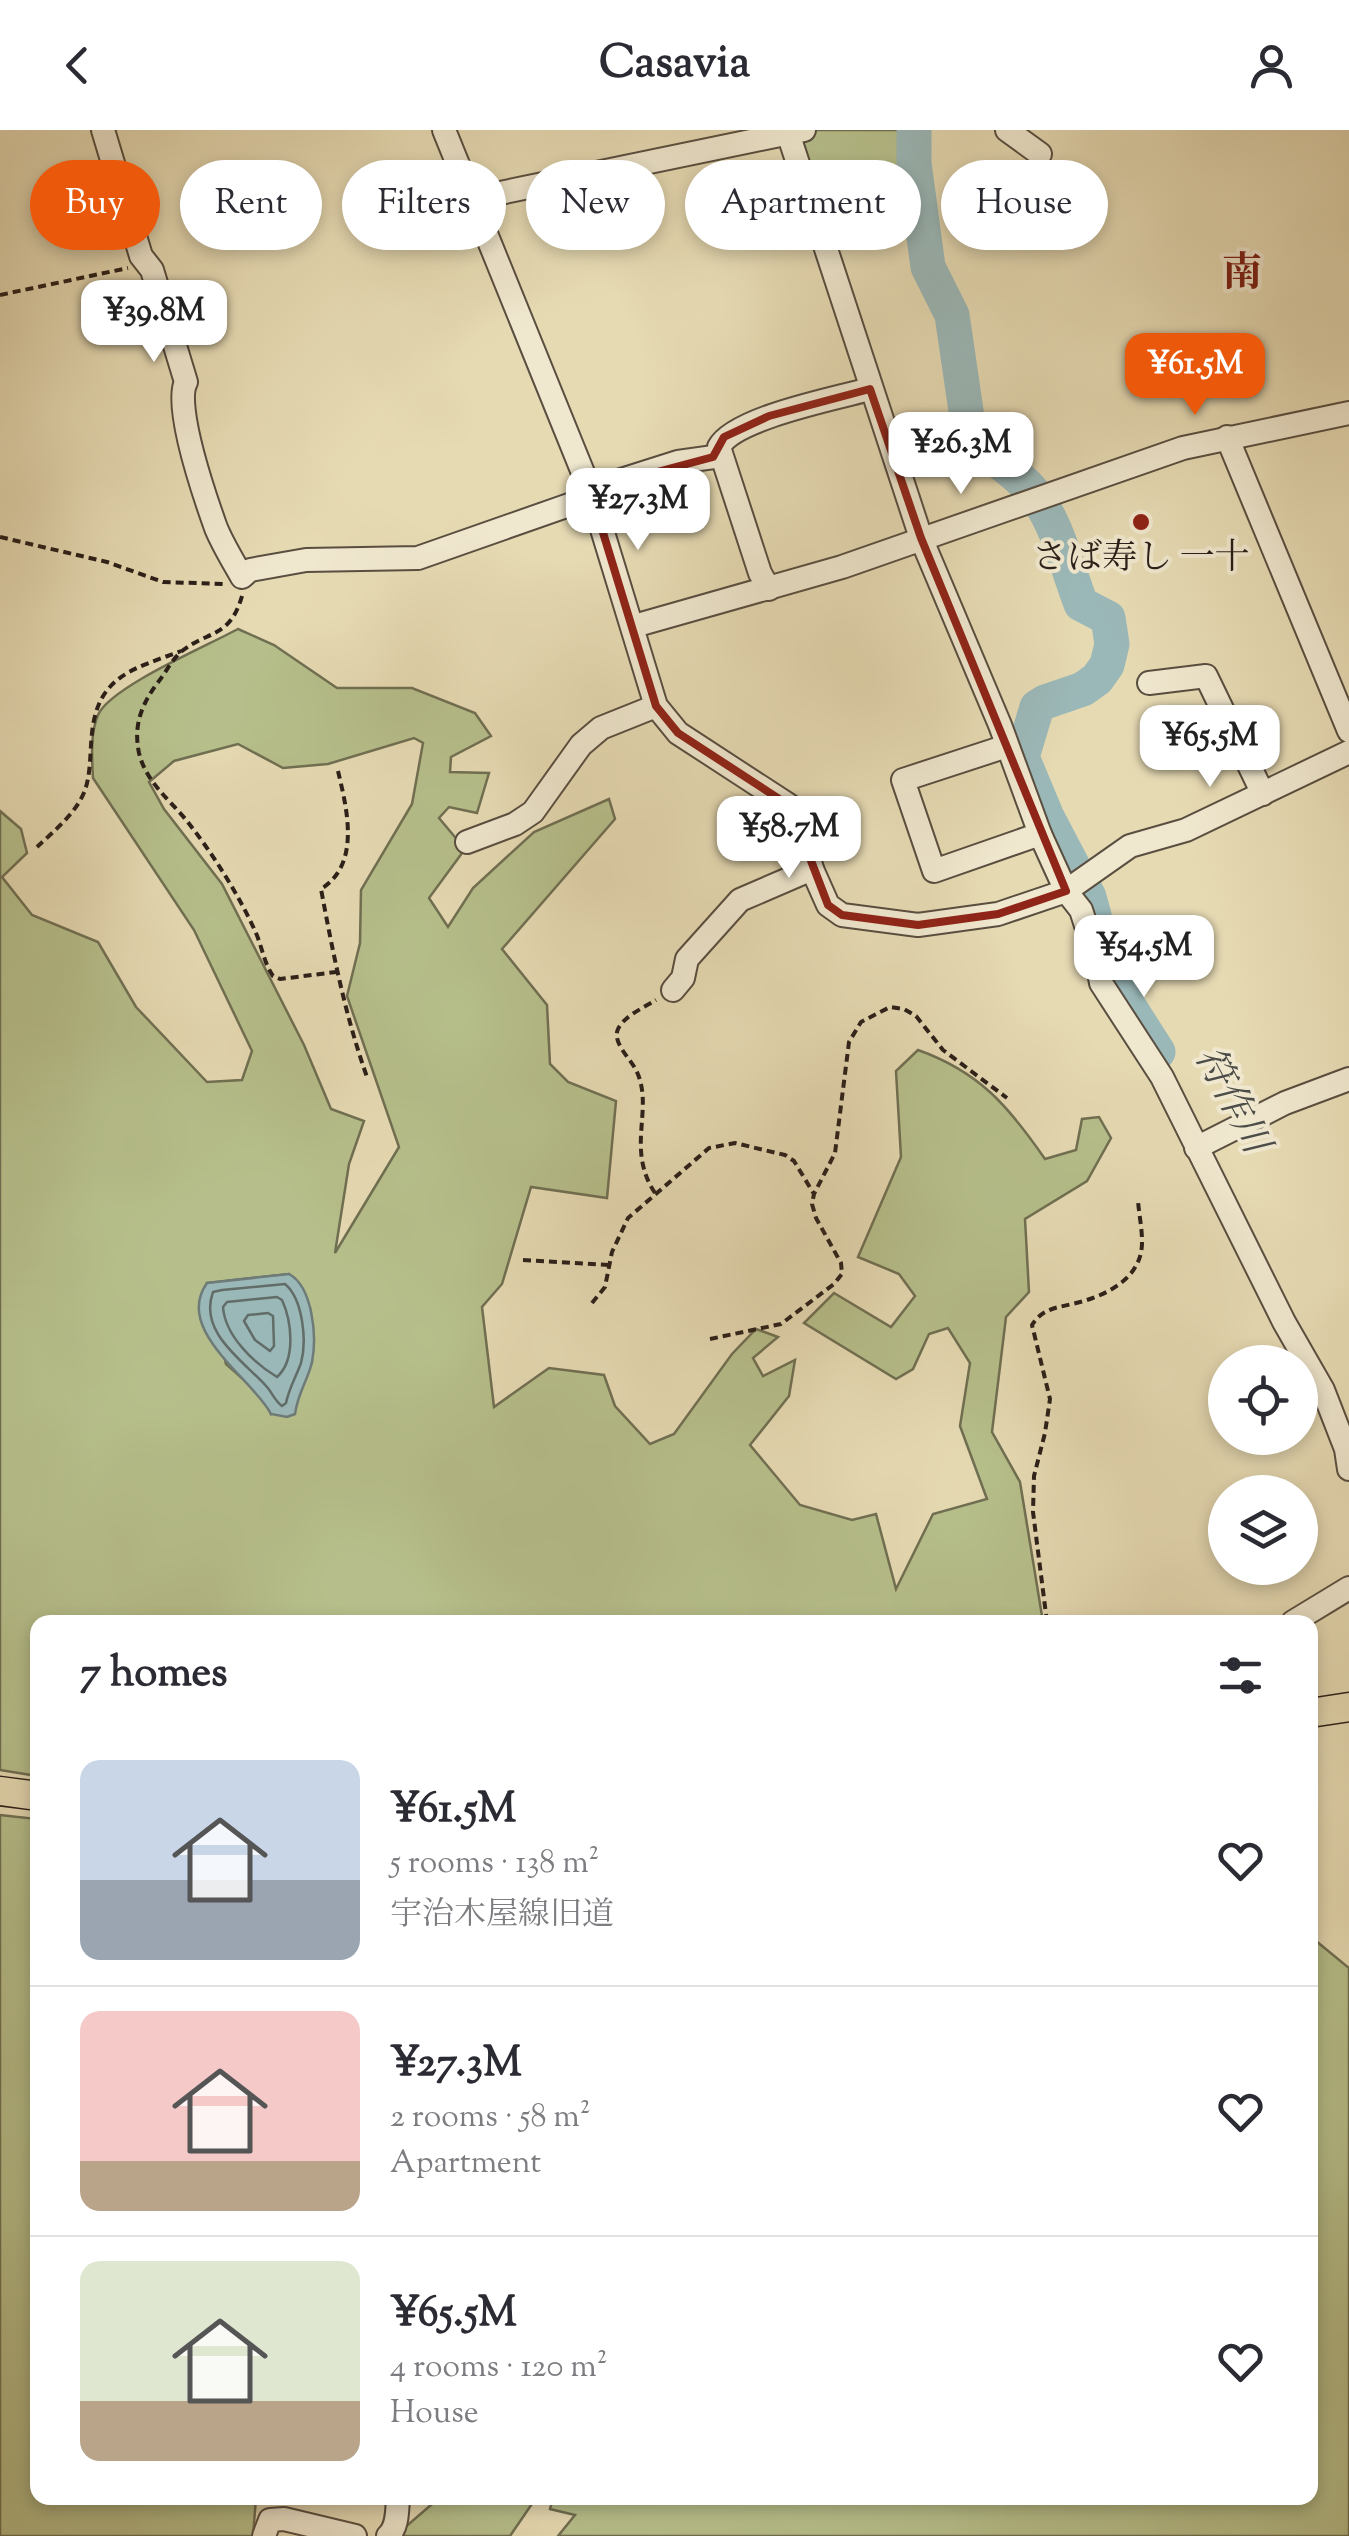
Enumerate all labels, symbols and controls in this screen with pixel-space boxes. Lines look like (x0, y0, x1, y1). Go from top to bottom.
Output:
text: Casavia (599, 33, 750, 98)
icon: back (50, 38, 105, 93)
icon: person (1244, 38, 1299, 93)
chip: Buy (30, 160, 160, 250)
chip: Rent (180, 160, 322, 250)
chip: Filters (342, 160, 506, 250)
chip: New (526, 160, 665, 250)
chip: Apartment (685, 160, 921, 250)
chip: House (941, 160, 1108, 250)
district label: 南 (1222, 247, 1262, 304)
pin: ¥39.8M (73, 280, 235, 365)
text: ¥39.8M (103, 289, 205, 335)
pin: ¥61.5M (1114, 333, 1276, 418)
text: ¥61.5M (1147, 342, 1243, 388)
pin: ¥26.3M (880, 412, 1042, 497)
text: ¥26.3M (911, 421, 1011, 467)
pin: ¥27.3M (557, 468, 719, 553)
text: ¥27.3M (588, 477, 688, 523)
marker: さば寿し 一十 (1130, 511, 1152, 533)
place label: さば寿し 一十 (1032, 534, 1250, 585)
pin: ¥65.5M (1129, 705, 1291, 790)
text: ¥65.5M (1162, 714, 1258, 760)
pin: ¥58.7M (708, 796, 870, 881)
text: ¥58.7M (739, 805, 839, 851)
pin: ¥54.5M (1063, 915, 1225, 1000)
text: ¥54.5M (1096, 924, 1192, 970)
water label: 符作川 (1179, 1038, 1282, 1168)
map controls (1208, 1345, 1318, 1585)
button: locate (1208, 1345, 1318, 1455)
button: layers (1208, 1475, 1318, 1585)
text: 7 homes (80, 1645, 228, 1705)
icon: filters (1213, 1648, 1268, 1703)
text: ¥61.5M (390, 1781, 516, 1841)
icon: home (160, 1800, 280, 1920)
icon: heart (1213, 1833, 1268, 1888)
text: 5 rooms · 138 m² (390, 1841, 599, 1887)
text: 宇治木屋線旧道 (390, 1893, 614, 1939)
text: ¥27.3M (390, 2035, 522, 2095)
icon: home (160, 2051, 280, 2171)
icon: heart (1213, 2084, 1268, 2139)
text: 2 rooms · 58 m² (390, 2095, 591, 2141)
text: Apartment (390, 2141, 541, 2187)
text: ¥65.5M (390, 2285, 517, 2345)
icon: home (160, 2301, 280, 2421)
icon: heart (1213, 2334, 1268, 2389)
text: 4 rooms · 120 m² (390, 2345, 608, 2391)
text: House (390, 2391, 479, 2437)

